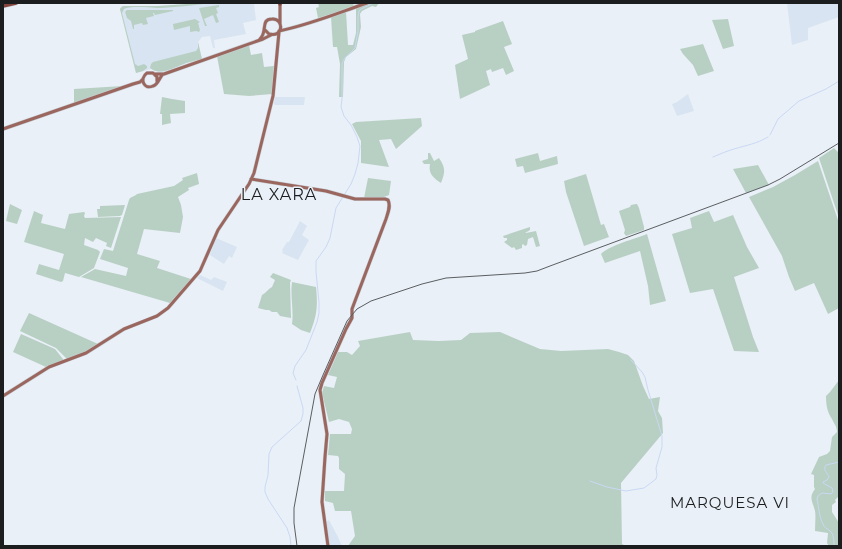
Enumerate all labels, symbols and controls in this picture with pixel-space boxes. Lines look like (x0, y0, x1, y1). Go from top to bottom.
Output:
district label: LA XARA (241, 185, 317, 204)
district label: MARQUESA VI (670, 493, 790, 512)

